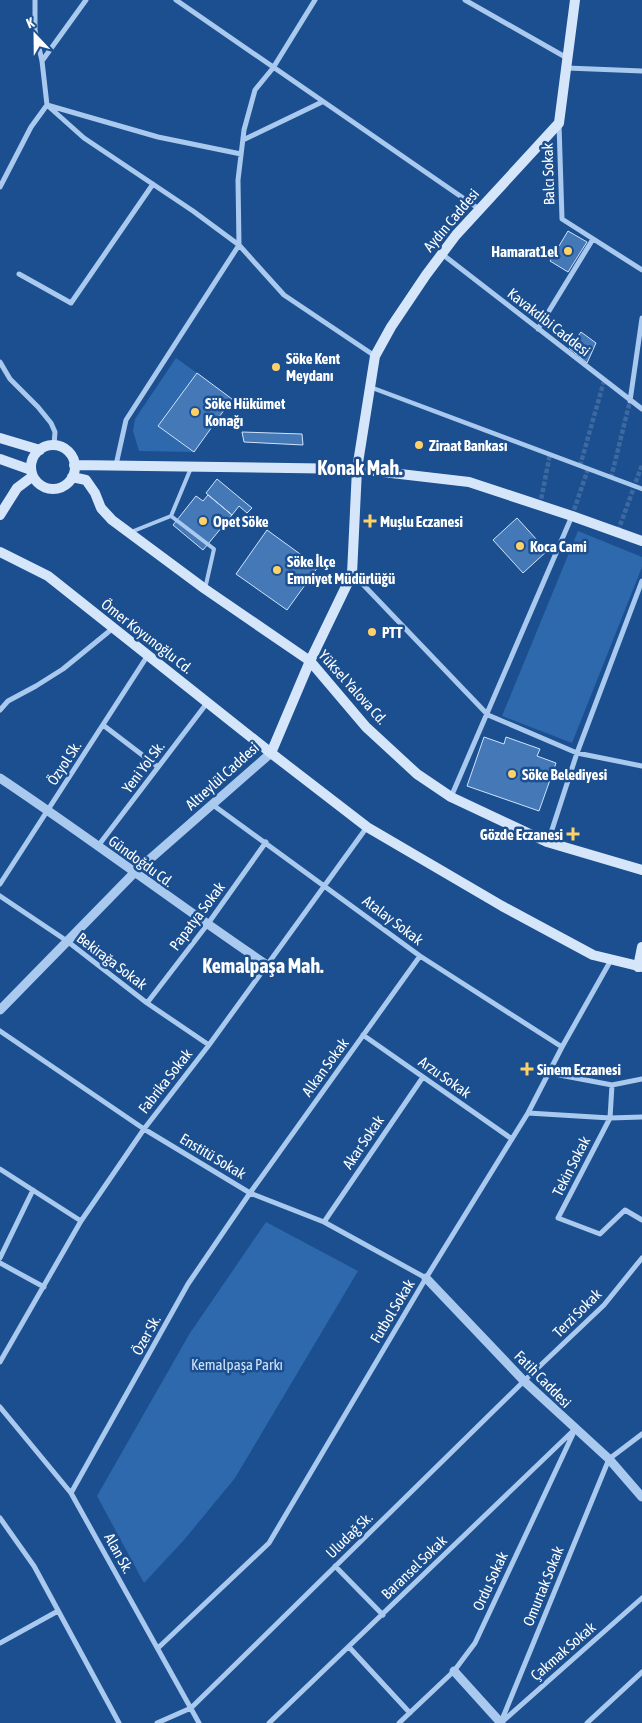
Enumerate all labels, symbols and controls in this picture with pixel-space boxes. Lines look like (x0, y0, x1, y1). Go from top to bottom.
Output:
north arrow (10, 10, 60, 60)
text: K (24, 14, 36, 32)
street label: Balcı Sokak (538, 142, 558, 206)
street label: Aydın Caddesi (420, 185, 482, 255)
place label: Hamarat1el (491, 243, 559, 260)
marker: Hamarat1el (562, 245, 574, 257)
street label: Kavakdibi Caddesi (504, 285, 594, 359)
place label: Söke Kent Meydanı (286, 350, 341, 384)
marker: Söke Kent Meydanı (270, 361, 282, 373)
place label: Söke Hükümet Konağı (205, 395, 286, 429)
marker: Söke Hükümet Konağı (189, 406, 201, 418)
place label: Ziraat Bankası (429, 437, 507, 454)
marker: Ziraat Bankası (413, 439, 425, 451)
district label: Konak Mah. (317, 456, 403, 479)
place label: Opet Söke (213, 513, 269, 530)
place label: Muşlu Eczanesi (380, 513, 463, 530)
marker: Opet Söke (197, 515, 209, 527)
marker: Muşlu Eczanesi (364, 515, 376, 527)
place label: Koca Cami (530, 538, 587, 555)
marker: Koca Cami (514, 540, 526, 552)
place label: Söke İlçe Emniyet Müdürlüğü (287, 553, 395, 587)
marker: Söke İlçe Emniyet Müdürlüğü (271, 564, 283, 576)
street label: Ömer Koyunoğlu Cd. (98, 595, 196, 677)
place label: PTT (382, 624, 403, 641)
marker: PTT (366, 626, 378, 638)
street label: Yüksel Yalova Cd. (315, 646, 391, 728)
street label: Özyol Sk. (44, 738, 85, 788)
street label: Yeni Yol Sk. (118, 738, 168, 796)
street label: Altıeylül Caddesi (182, 739, 262, 813)
place label: Söke Belediyesi (522, 766, 607, 783)
marker: Söke Belediyesi (506, 768, 518, 780)
place label: Gözde Eczanesi (480, 826, 563, 843)
marker: Gözde Eczanesi (567, 828, 579, 840)
street label: Gündoğdu Cd. (105, 832, 177, 890)
street label: Papatya Sokak (166, 878, 228, 953)
street label: Atalay Sokak (359, 892, 427, 948)
street label: Bekirağa Sokak (74, 929, 151, 993)
district label: Kemalpaşa Mah. (202, 954, 324, 977)
street label: Alkan Sokak (298, 1034, 352, 1099)
street label: Fabrika Sokak (135, 1045, 196, 1117)
street label: Arzu Sokak (416, 1053, 475, 1101)
place label: Sinem Eczanesi (537, 1061, 621, 1078)
marker: Sinem Eczanesi (521, 1063, 533, 1075)
street label: Akar Sokak (339, 1112, 387, 1172)
street label: Enstitü Sokak (177, 1130, 249, 1183)
street label: Tekin Sokak (549, 1133, 593, 1199)
street label: Futbol Sokak (366, 1276, 418, 1346)
street label: Terzi Sokak (549, 1285, 605, 1341)
street label: Özer Sk. (128, 1312, 164, 1358)
street label: Fatih Caddesi (511, 1347, 575, 1411)
park label: Kemalpaşa Parkı (191, 1356, 283, 1373)
street label: Uludağ Sk. (322, 1508, 376, 1561)
street label: Alan Sk. (101, 1530, 137, 1576)
street label: Baransel Sokak (378, 1531, 450, 1602)
street label: Omurtak Sokak (519, 1543, 567, 1628)
street label: Ordu Sokak (469, 1548, 511, 1613)
street label: Çakmak Sokak (527, 1618, 599, 1684)

